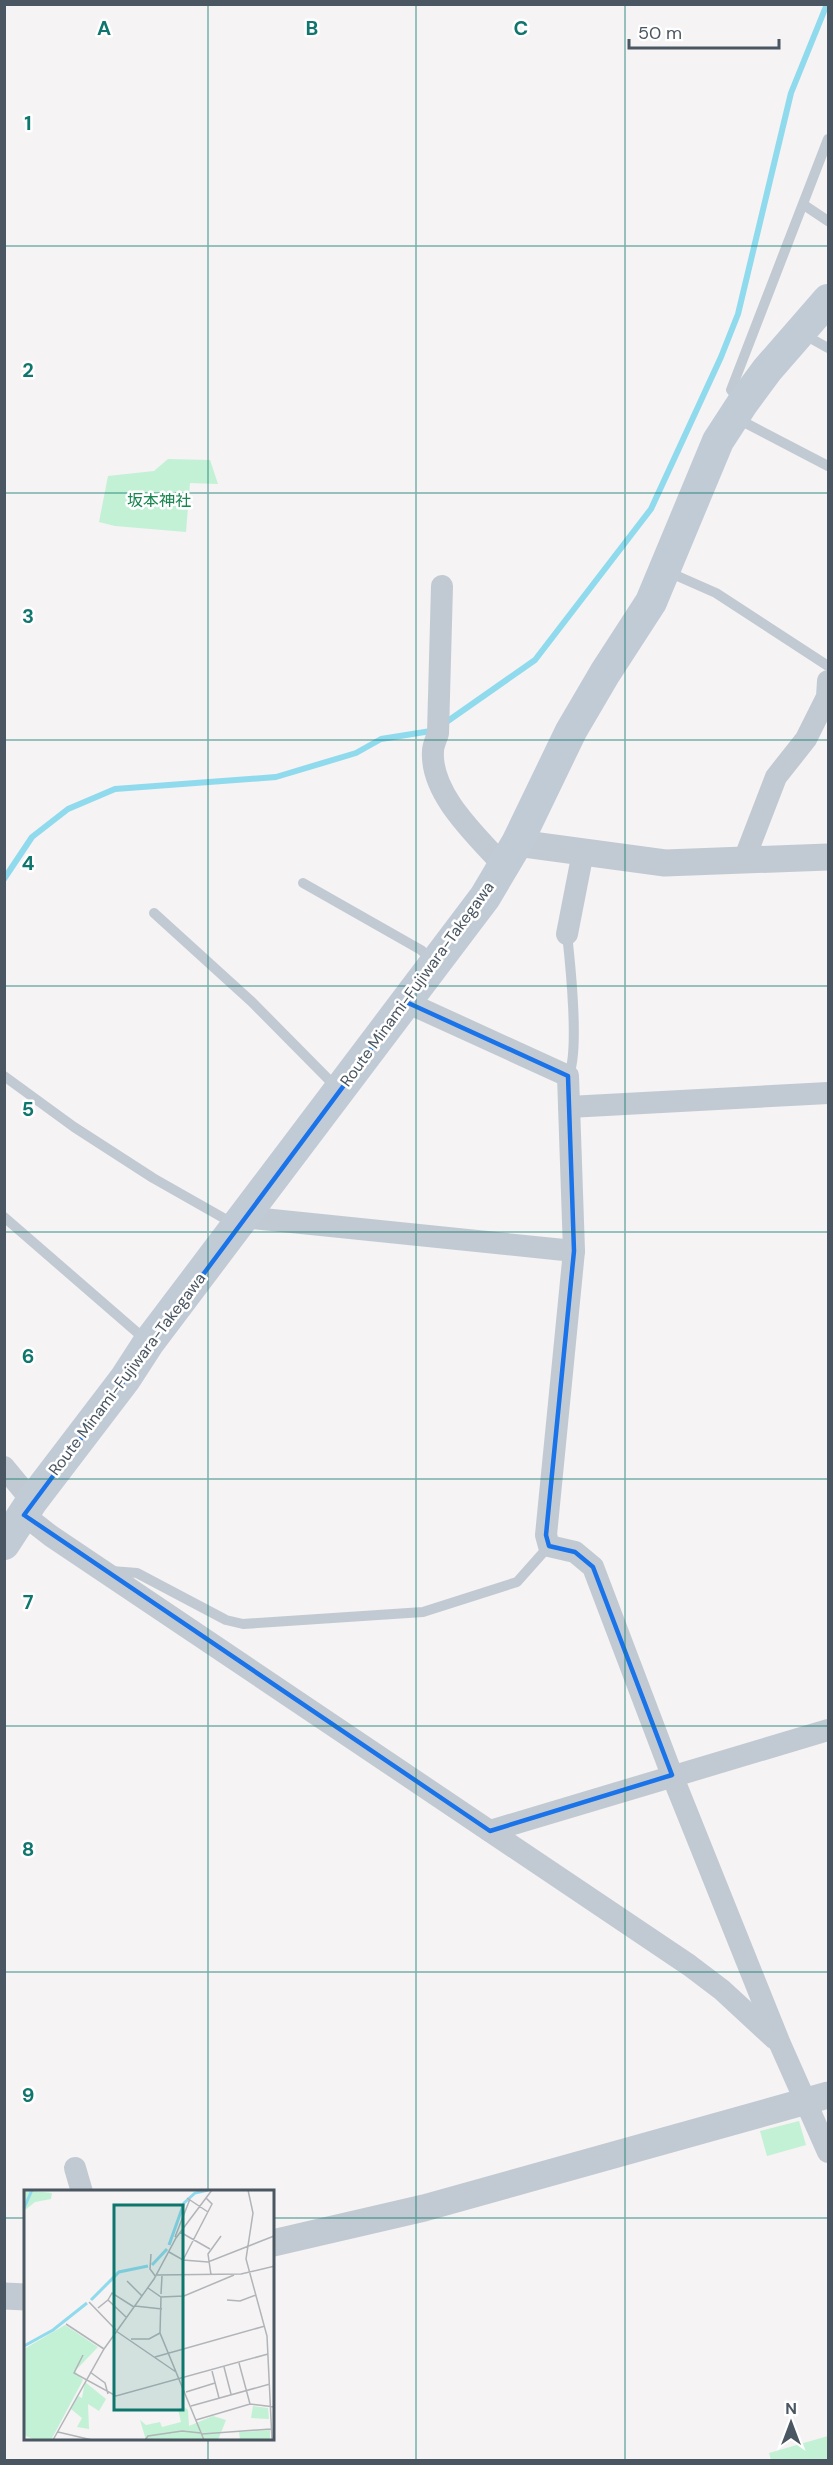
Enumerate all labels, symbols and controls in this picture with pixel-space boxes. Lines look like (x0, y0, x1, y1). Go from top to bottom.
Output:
scale bar (629, 12, 779, 50)
text: A (97, 15, 111, 41)
text: B (306, 15, 318, 41)
text: C (514, 15, 528, 41)
text: 50 m (638, 21, 682, 45)
text: 1 (24, 110, 32, 136)
text: 2 (22, 357, 34, 383)
park label: 坂本神社 (127, 490, 191, 511)
text: 3 (22, 603, 34, 629)
text: 4 (22, 850, 35, 876)
street label: Route Minami-Fujiwara-Takegawa (335, 877, 499, 1091)
text: 5 (22, 1096, 34, 1122)
street label: Route Minami-Fujiwara-Takegawa (44, 1268, 210, 1480)
text: 6 (22, 1343, 34, 1369)
text: 7 (23, 1589, 34, 1615)
text: 8 (22, 1836, 34, 1862)
text: 9 (22, 2082, 34, 2108)
inset map (24, 2190, 274, 2441)
north arrow (761, 2393, 821, 2453)
text: N (785, 2398, 797, 2419)

